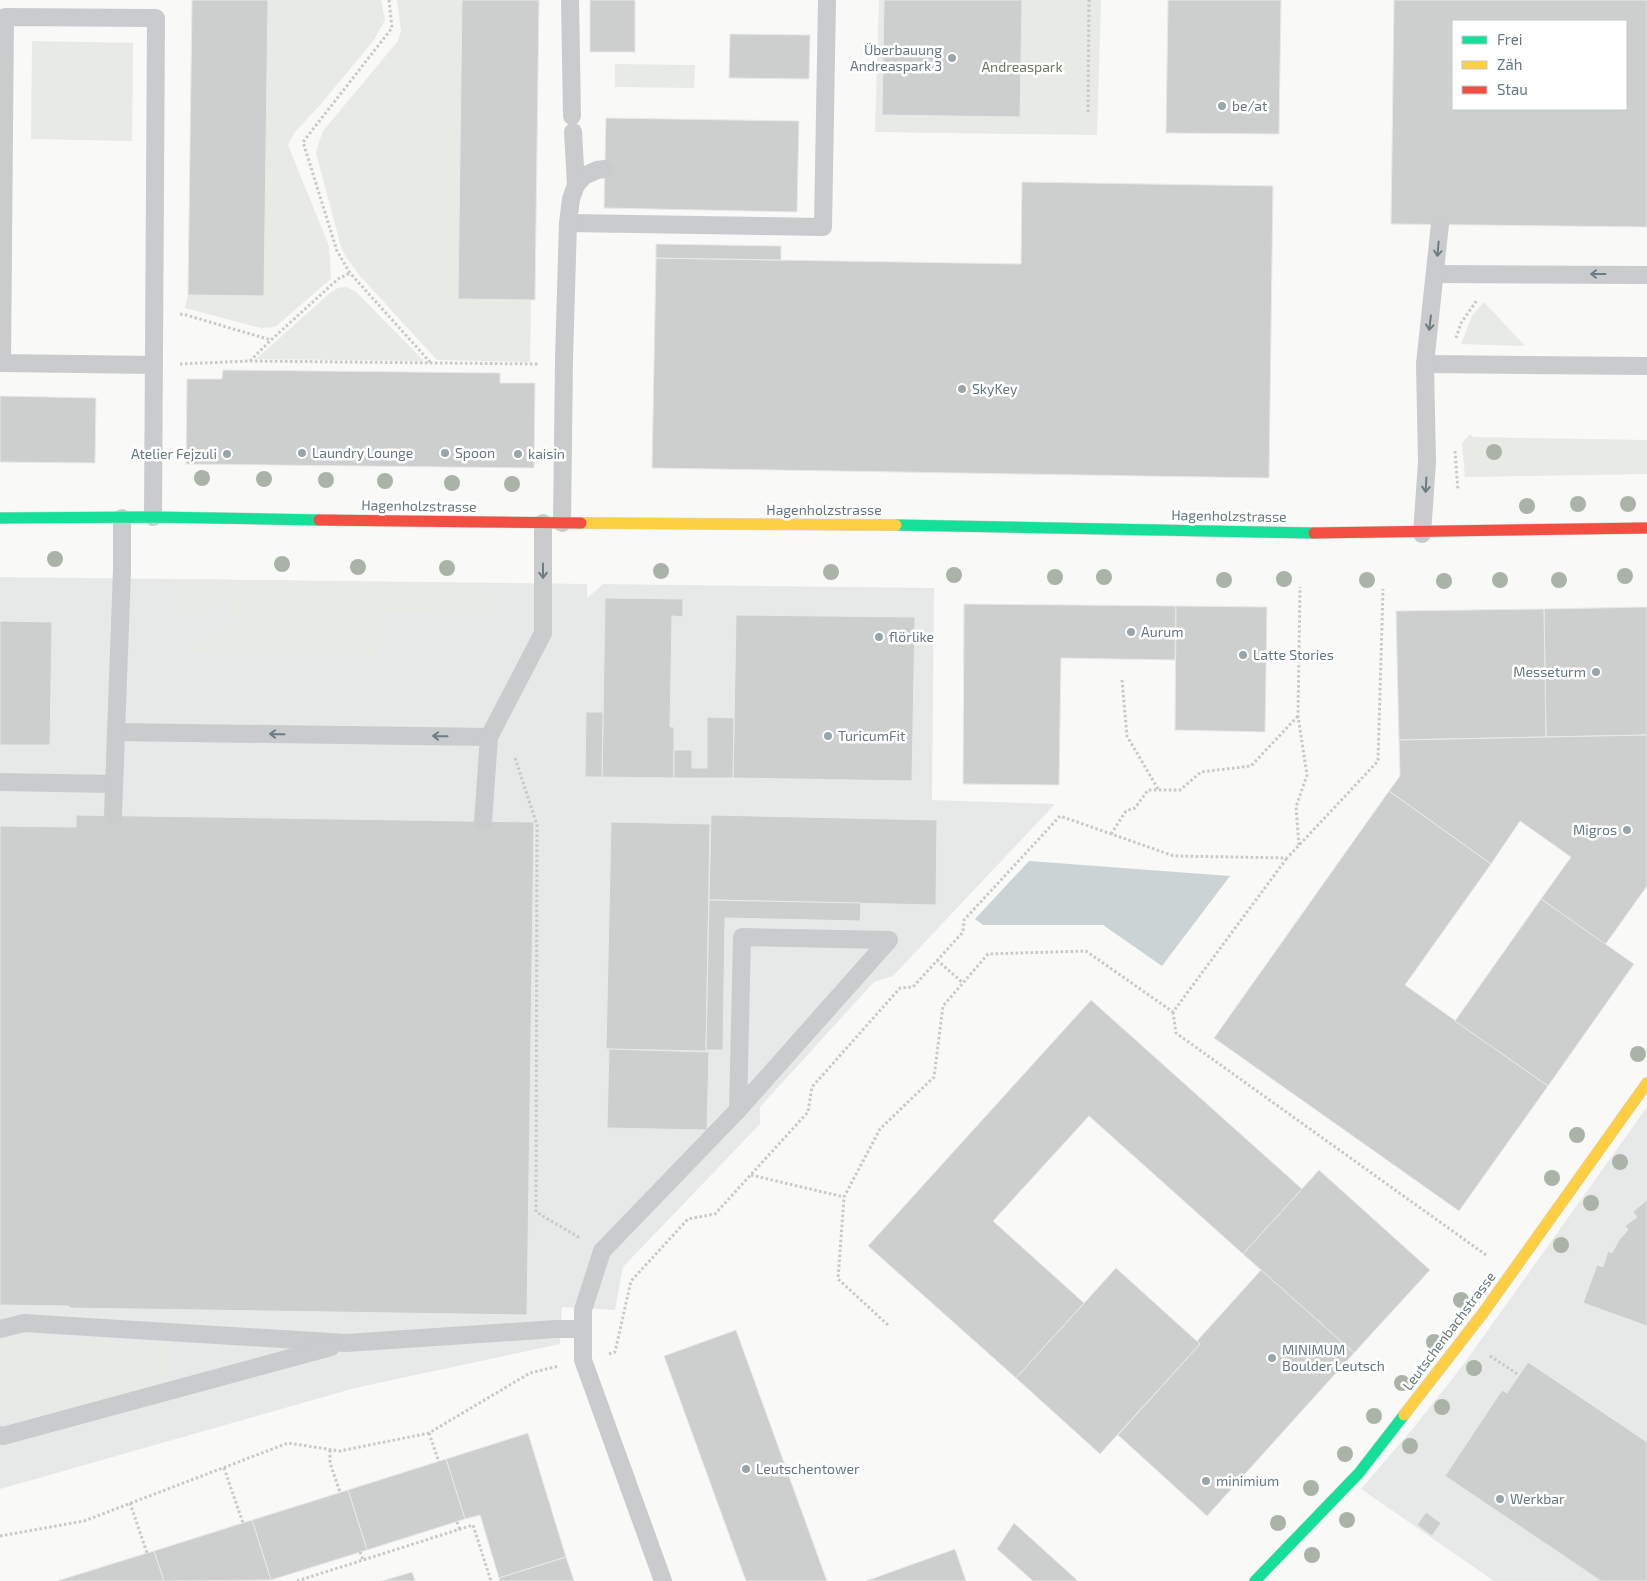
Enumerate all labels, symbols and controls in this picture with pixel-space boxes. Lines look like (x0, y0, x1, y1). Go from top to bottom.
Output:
legend (1452, 20, 1627, 110)
text: Frei (1497, 30, 1522, 48)
place label: Überbauung Andreaspark 3 (850, 41, 942, 74)
marker: Überbauung Andreaspark 3 (946, 52, 958, 64)
text: Zäh (1497, 55, 1522, 73)
park label: Andreaspark (981, 58, 1063, 75)
text: Stau (1497, 80, 1528, 98)
place label: be/at (1232, 97, 1267, 114)
marker: be/at (1216, 100, 1228, 112)
one-way arrow (1433, 241, 1443, 257)
one-way arrow (1591, 269, 1607, 279)
one-way arrow (1425, 314, 1435, 330)
place label: SkyKey (972, 380, 1018, 397)
marker: SkyKey (956, 383, 968, 395)
place label: Laundry Lounge (312, 444, 413, 461)
place label: Spoon (455, 444, 495, 461)
place label: Atelier Fejzuli (131, 445, 217, 462)
place label: kaisin (528, 445, 565, 462)
marker: Laundry Lounge (296, 447, 308, 459)
marker: Spoon (439, 447, 451, 459)
marker: Atelier Fejzuli (221, 448, 233, 460)
marker: kaisin (512, 448, 524, 460)
one-way arrow (1421, 476, 1430, 492)
street label: Hagenholzstrasse (361, 496, 477, 515)
street label: Hagenholzstrasse (766, 501, 882, 518)
street label: Hagenholzstrasse (1171, 506, 1287, 525)
one-way arrow (538, 563, 548, 579)
place label: Aurum (1141, 623, 1184, 640)
marker: Aurum (1125, 626, 1137, 638)
place label: flörlike (889, 628, 934, 645)
marker: flörlike (873, 631, 885, 643)
place label: Latte Stories (1253, 646, 1334, 663)
marker: Latte Stories (1237, 649, 1249, 661)
place label: Messeturm (1513, 663, 1586, 680)
marker: Messeturm (1590, 666, 1602, 678)
place label: TuricumFit (838, 727, 905, 744)
one-way arrow (270, 729, 286, 739)
marker: TuricumFit (822, 730, 834, 742)
one-way arrow (432, 731, 448, 741)
place label: Migros (1573, 821, 1617, 838)
marker: Migros (1621, 824, 1633, 836)
street label: Leutschenbachstrasse (1399, 1268, 1499, 1393)
place label: MINIMUM Boulder Leutsch (1282, 1341, 1385, 1374)
marker: MINIMUM Boulder Leutsch (1266, 1352, 1278, 1364)
place label: Leutschentower (756, 1460, 860, 1477)
marker: Leutschentower (740, 1463, 752, 1475)
place label: minimium (1216, 1472, 1279, 1489)
marker: minimium (1200, 1475, 1212, 1487)
place label: Werkbar (1510, 1490, 1565, 1507)
marker: Werkbar (1494, 1493, 1506, 1505)

